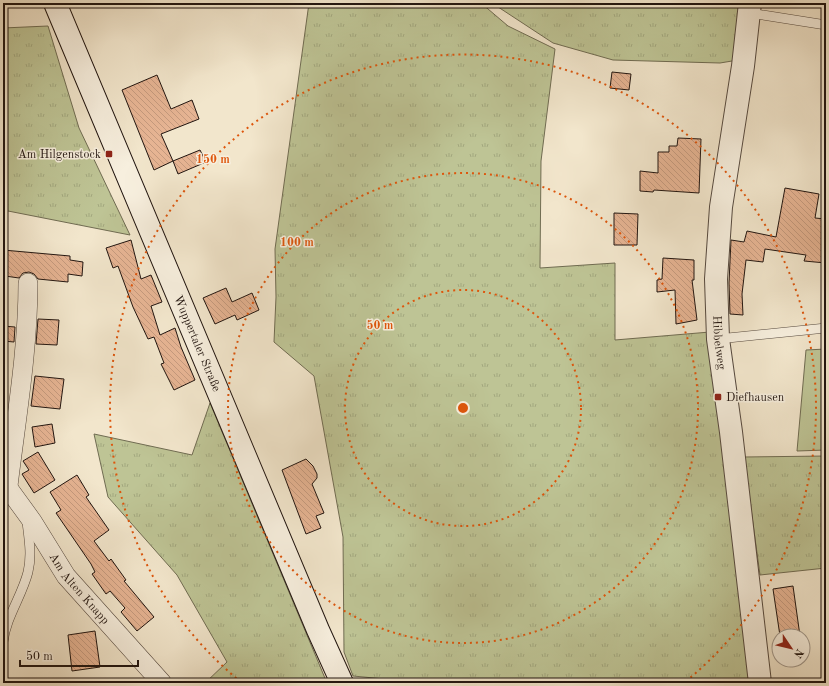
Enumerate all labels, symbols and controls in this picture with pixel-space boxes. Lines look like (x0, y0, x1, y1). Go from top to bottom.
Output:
place label: Am Hilgenstock (18, 149, 101, 161)
marker: Am Hilgenstock (104, 149, 114, 159)
text: 150 m (196, 153, 230, 166)
text: 100 m (280, 237, 314, 249)
street label: Wuppertaler Straße (171, 294, 222, 394)
street label: Hibbelweg (710, 315, 727, 371)
text: 50 m (367, 319, 394, 332)
marker: Diefhausen (713, 392, 723, 402)
place label: Diefhausen (726, 392, 785, 404)
centre of rings (456, 401, 470, 415)
street label: Am Alten Knapp (46, 551, 111, 627)
north arrow (771, 628, 811, 668)
scale bar (20, 642, 138, 668)
text: N (791, 646, 805, 660)
text: 50 m (26, 650, 53, 663)

